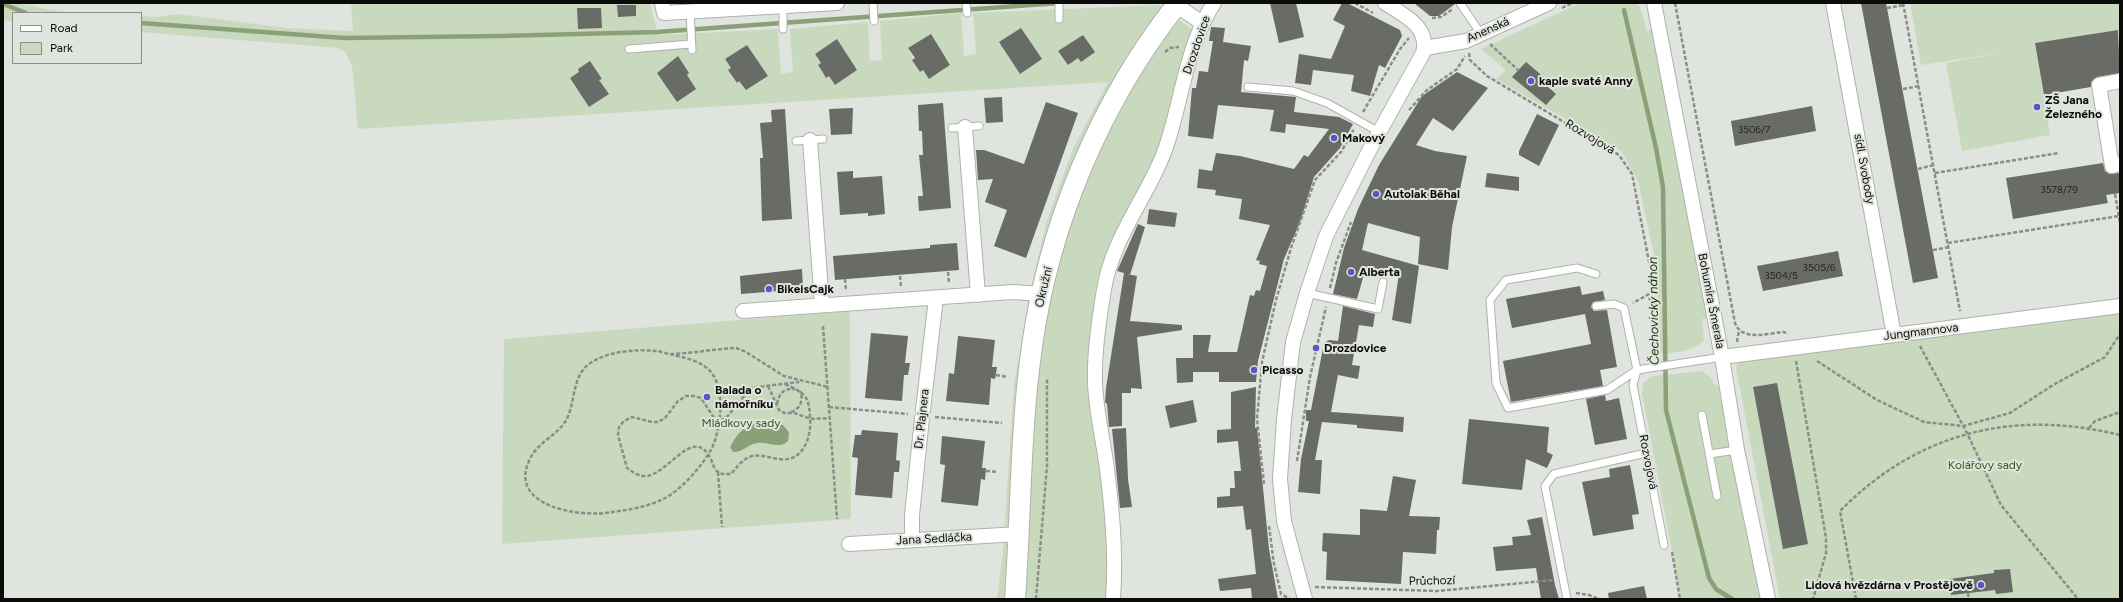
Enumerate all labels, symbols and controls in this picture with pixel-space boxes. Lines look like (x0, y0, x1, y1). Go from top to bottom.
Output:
legend (12, 12, 142, 64)
street label: Drozdovice (1180, 14, 1214, 76)
street label: Anenská (1464, 14, 1512, 46)
text: Road (50, 21, 78, 35)
text: Park (50, 41, 73, 55)
place label: kaple svaté Anny (1539, 74, 1633, 88)
marker: kaple svaté Anny (1526, 76, 1536, 86)
place label: ZŠ Jana Železného (2045, 93, 2102, 121)
marker: ZŠ Jana Železného (2032, 102, 2042, 112)
street label: Rozvojová (1562, 116, 1618, 158)
house number: 3506/7 (1738, 124, 1770, 136)
place label: Makový (1342, 131, 1385, 145)
marker: Makový (1329, 133, 1339, 143)
street label: sídl. Svobody (1851, 133, 1877, 205)
house number: 3578/79 (2040, 184, 2078, 196)
place label: Autolak Běhal (1384, 187, 1460, 201)
marker: Autolak Běhal (1371, 189, 1381, 199)
street label: Bohumíra Šmerala (1695, 252, 1727, 350)
water label: Čechovický náhon (1645, 257, 1663, 365)
house number: 3505/6 (1803, 262, 1835, 274)
street label: Okružní (1032, 265, 1056, 309)
place label: Alberta (1359, 265, 1400, 279)
marker: Alberta (1346, 267, 1356, 277)
house number: 3504/5 (1764, 270, 1798, 282)
place label: BikeisCajk (777, 282, 834, 296)
marker: BikeisCajk (764, 284, 774, 294)
street label: Jungmannova (1883, 320, 1959, 344)
place label: Drozdovice (1324, 341, 1387, 355)
marker: Drozdovice (1311, 343, 1321, 353)
place label: Picasso (1262, 363, 1303, 377)
marker: Picasso (1249, 365, 1259, 375)
place label: Balada o námořníku (715, 383, 773, 411)
street label: Dr. Plajnera (912, 388, 932, 450)
marker: Balada o námořníku (702, 392, 712, 402)
park label: Mládkovy sady (702, 416, 780, 430)
street label: Rozvojová (1636, 433, 1660, 491)
park label: Kolářovy sady (1948, 458, 2022, 472)
street label: Jana Sedláčka (896, 530, 972, 548)
street label: Průchozí (1409, 573, 1455, 589)
place label: Lidová hvězdárna v Prostějově (1805, 578, 1973, 592)
marker: Lidová hvězdárna v Prostějově (1976, 580, 1986, 590)

